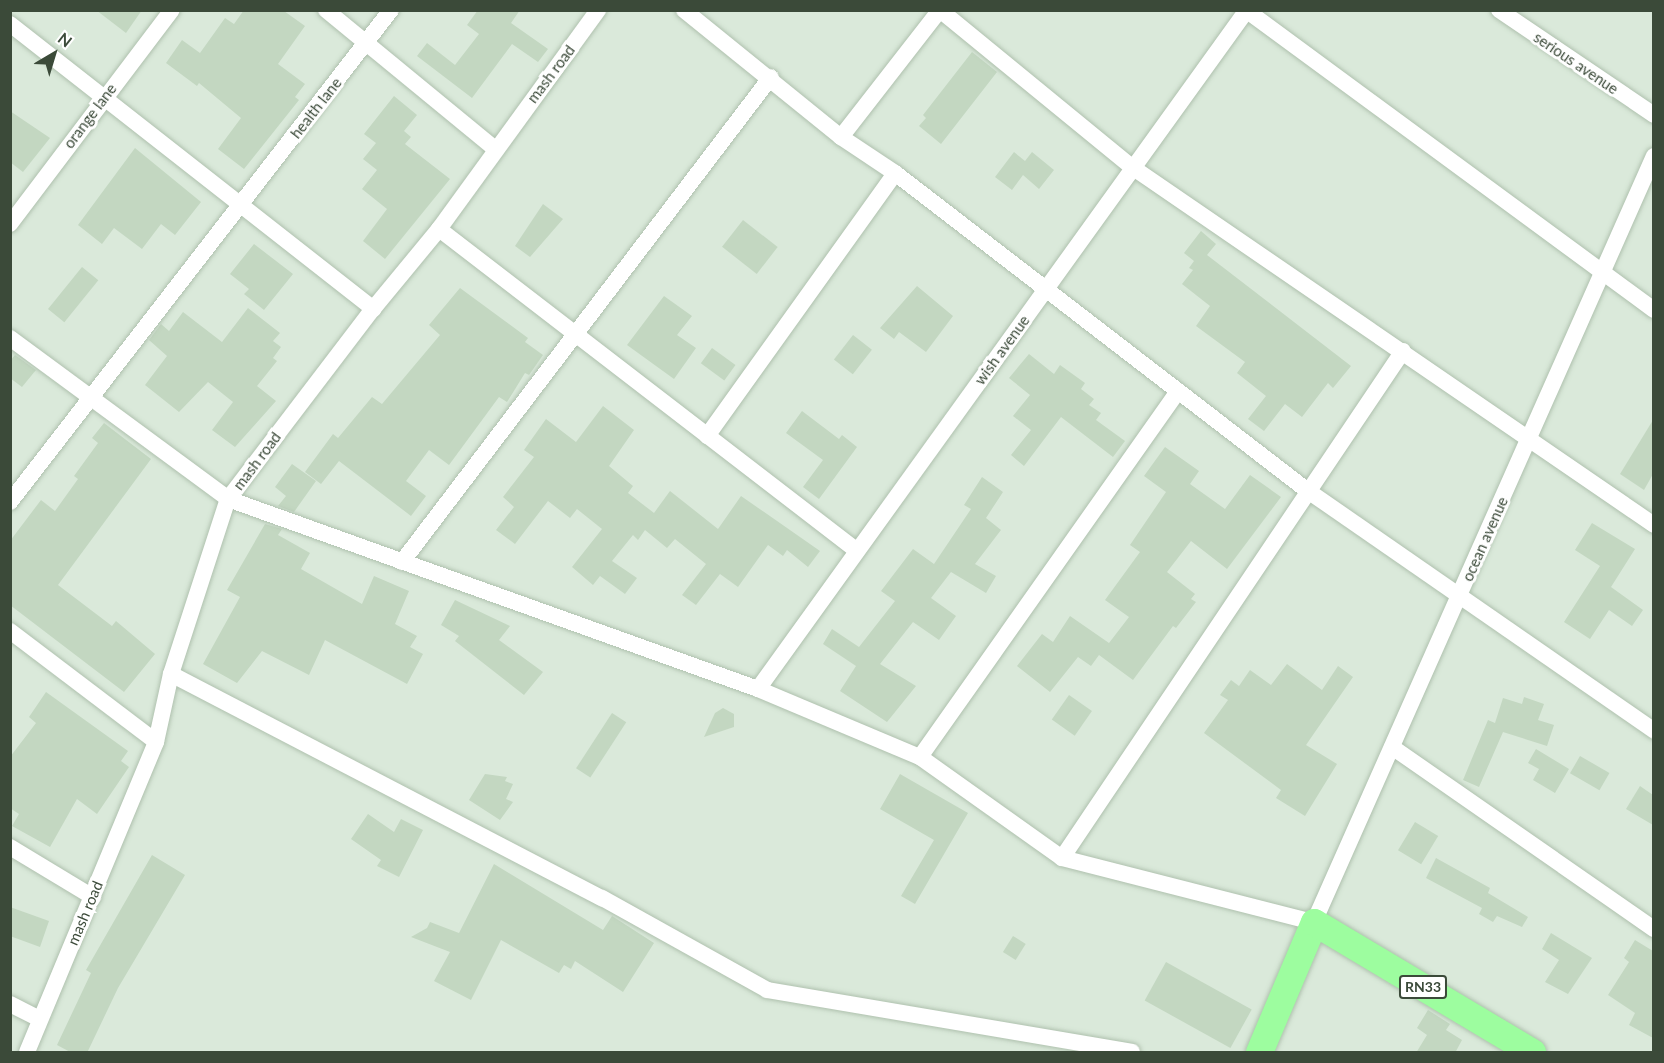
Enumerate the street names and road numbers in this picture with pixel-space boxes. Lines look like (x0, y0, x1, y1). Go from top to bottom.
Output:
street label: serious avenue (1530, 28, 1622, 98)
street label: mash road (523, 41, 579, 107)
street label: health lane (287, 74, 345, 142)
street label: orange lane (60, 80, 120, 152)
street label: wish avenue (971, 312, 1033, 388)
street label: mash road (229, 428, 285, 494)
street label: ocean avenue (1458, 494, 1512, 584)
street label: mash road (63, 878, 107, 948)
road number: RN33 (1398, 976, 1448, 998)

